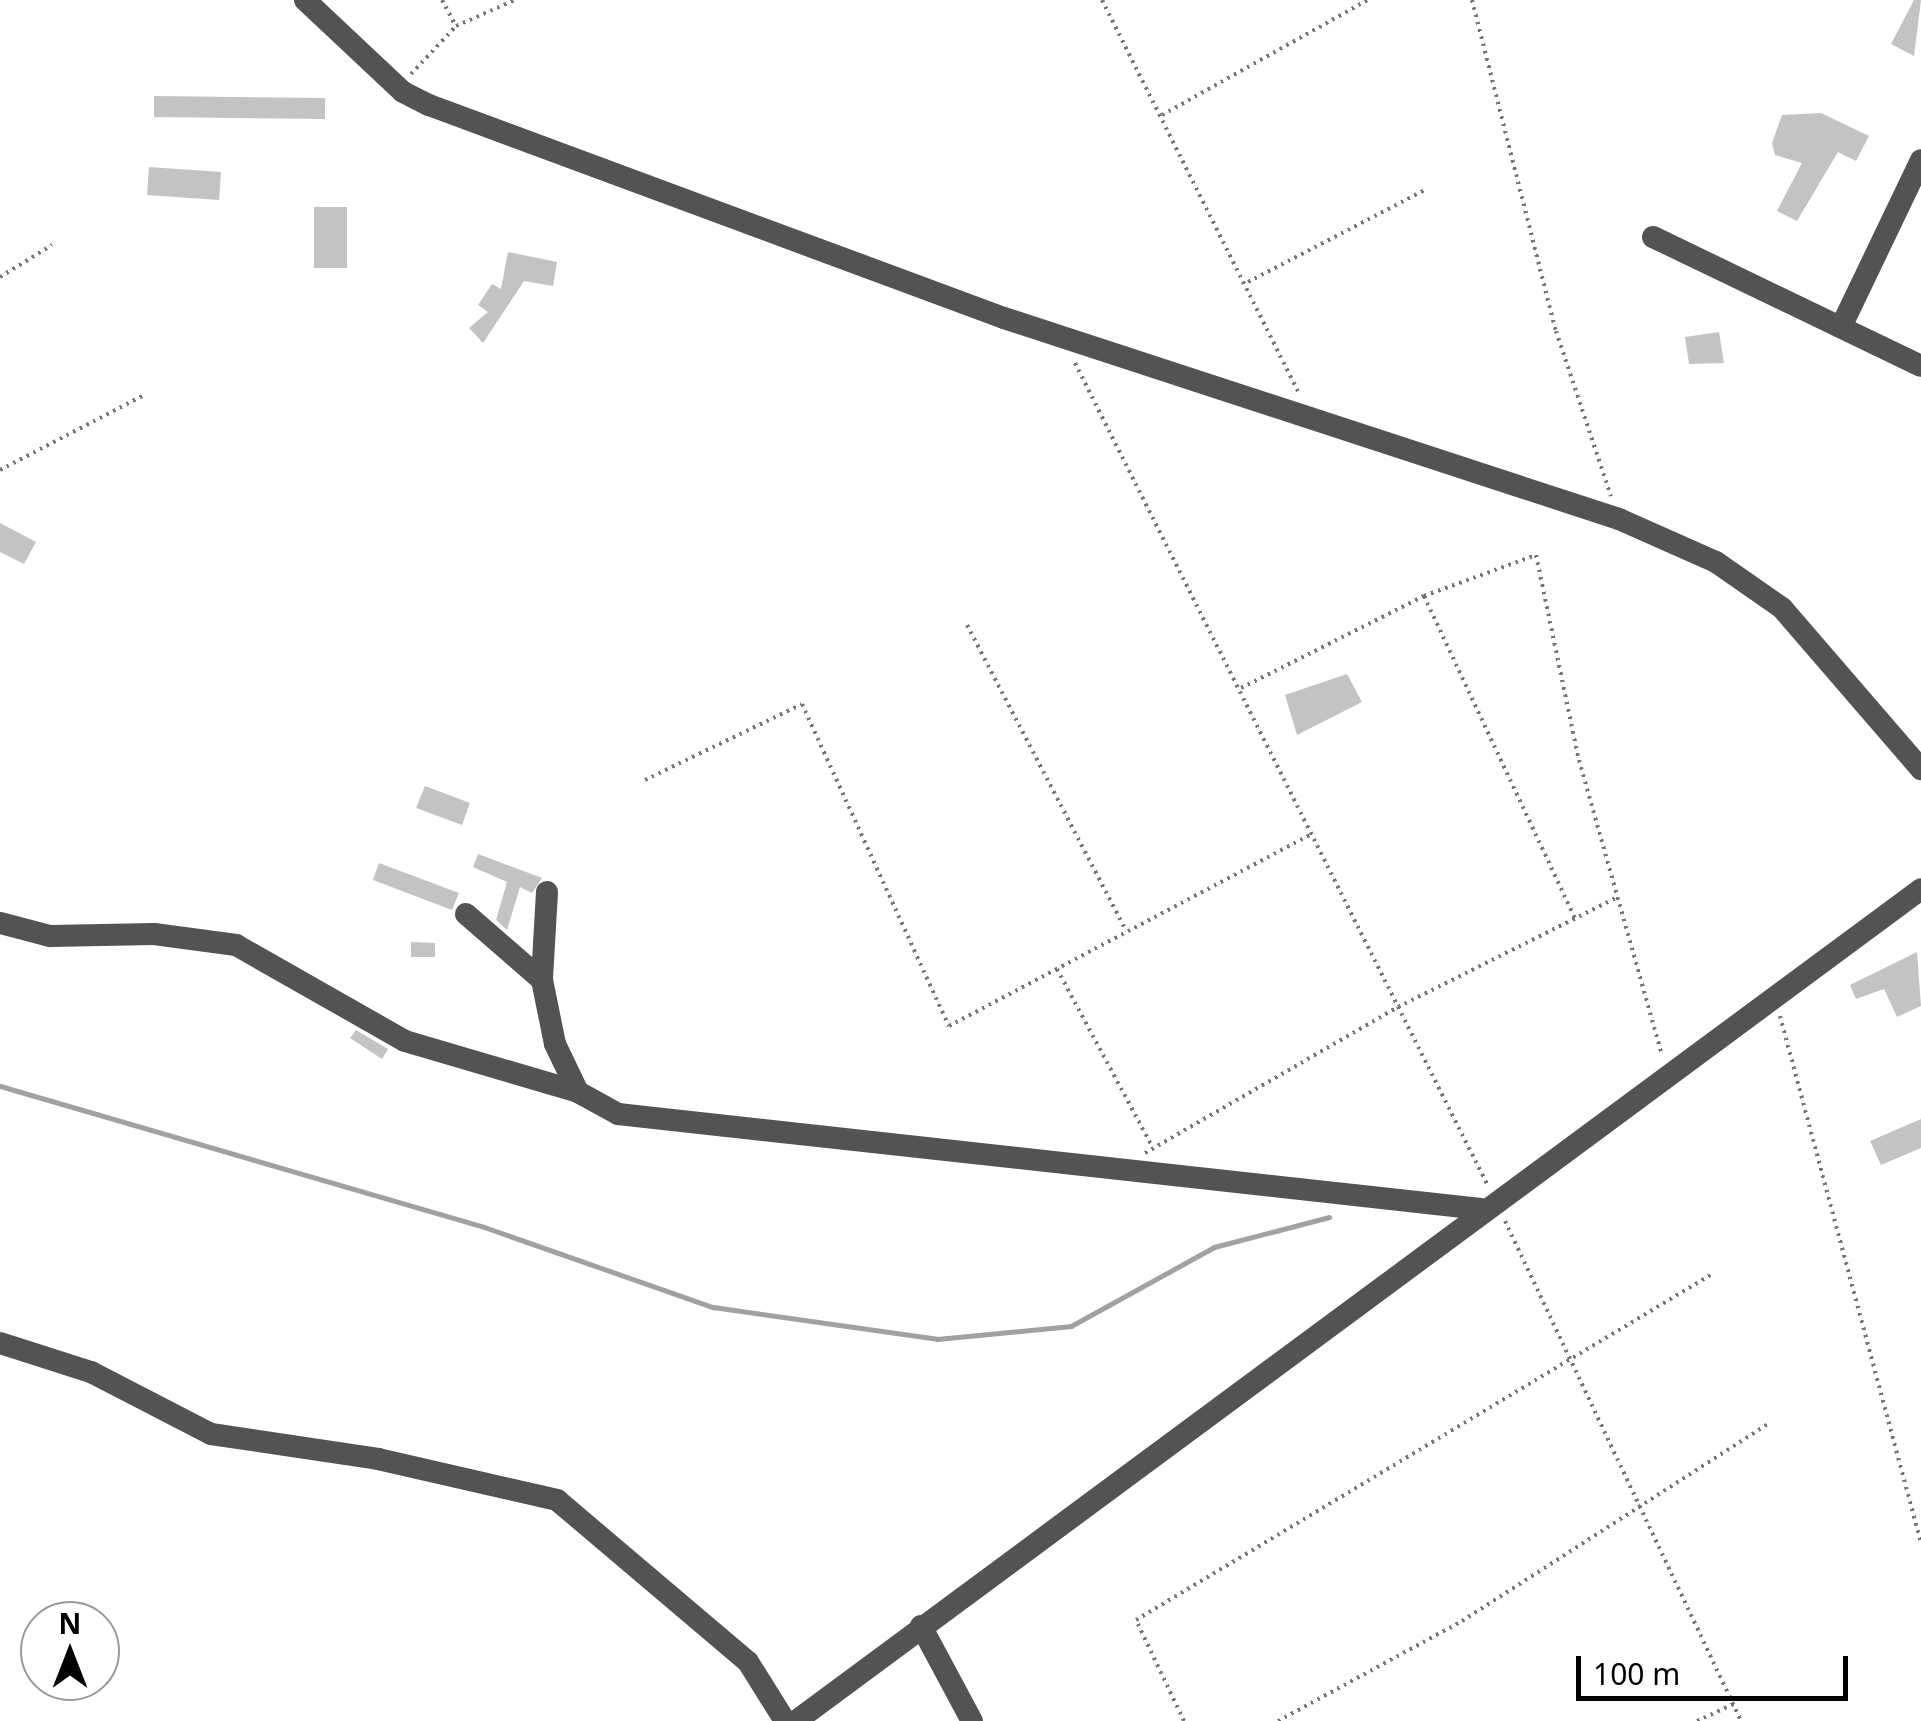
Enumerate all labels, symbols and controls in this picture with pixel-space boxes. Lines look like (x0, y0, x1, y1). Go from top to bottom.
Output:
north arrow (20, 1601, 120, 1701)
text: N (59, 1604, 81, 1642)
scale bar (1581, 1636, 1854, 1698)
text: 100 m (1593, 1653, 1680, 1694)

